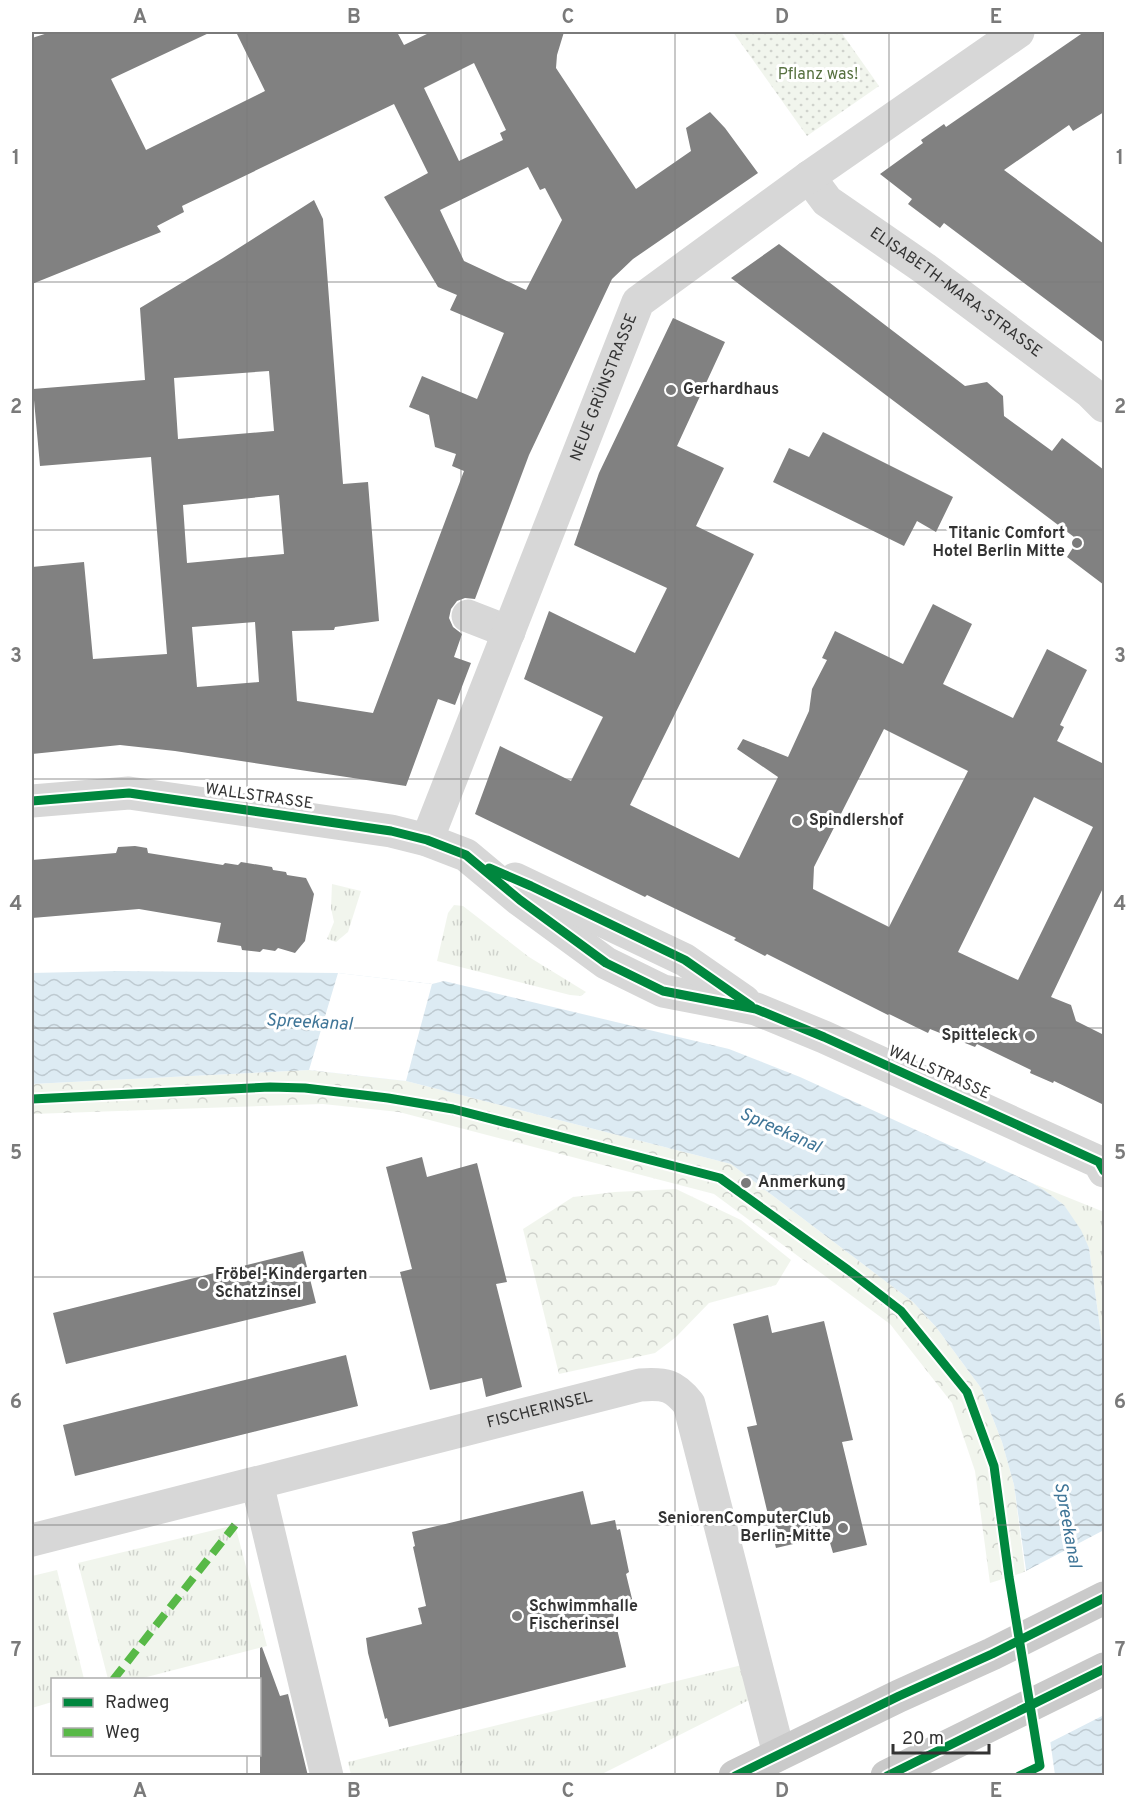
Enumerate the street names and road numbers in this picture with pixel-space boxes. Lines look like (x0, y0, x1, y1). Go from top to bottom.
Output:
street label: ELISABETH-MARA-STRASSE (866, 223, 1046, 362)
street label: NEUE GRÜNSTRASSE (566, 311, 642, 464)
street label: WALLSTRASSE (204, 780, 314, 814)
street label: WALLSTRASSE (885, 1042, 993, 1104)
street label: FISCHERINSEL (485, 1387, 595, 1434)

